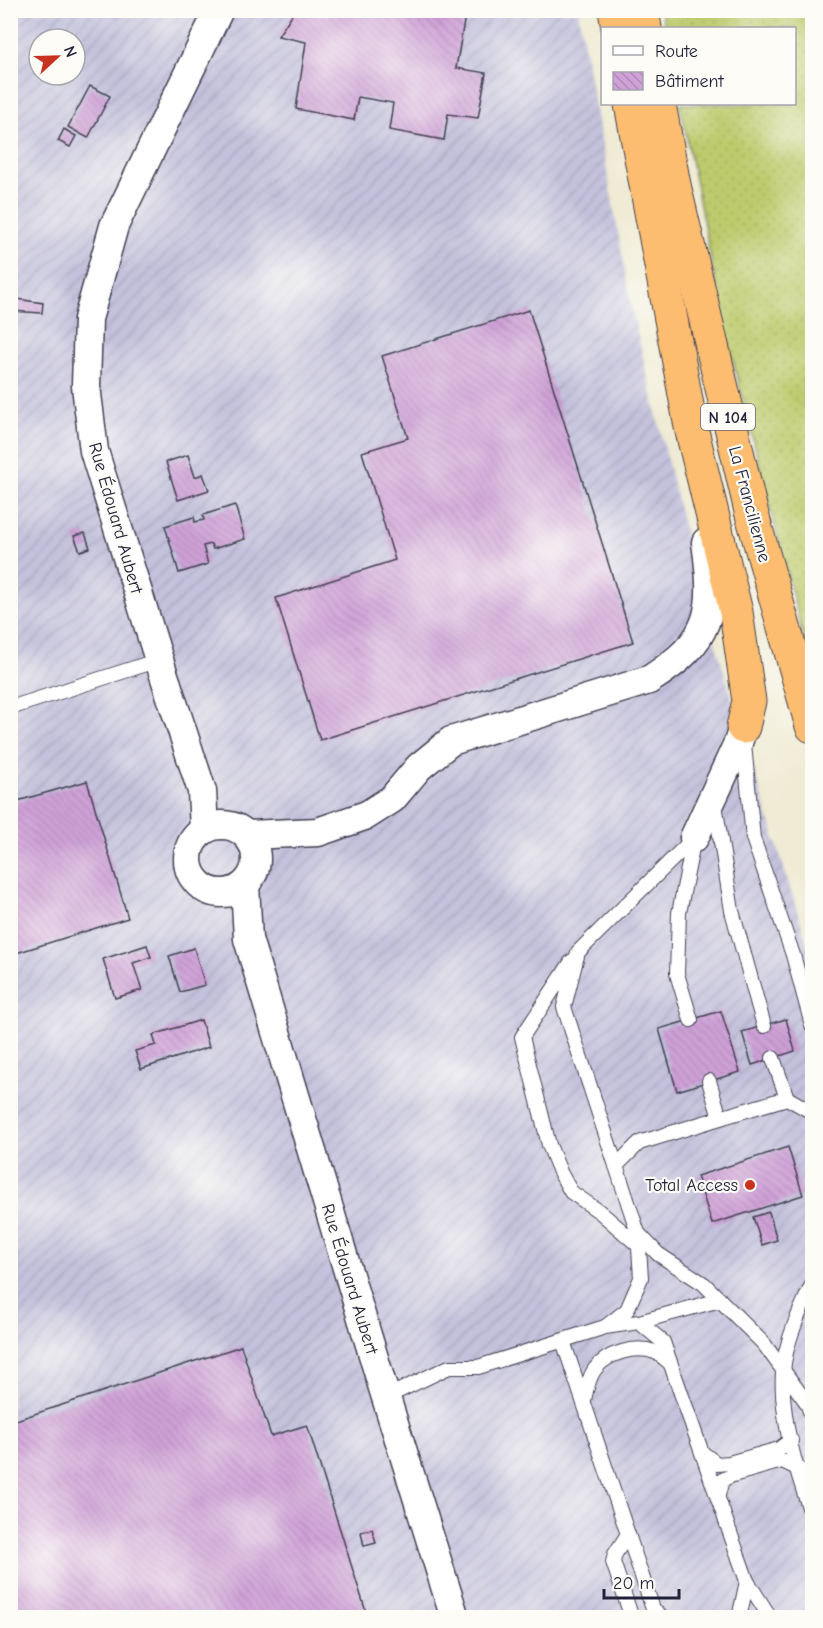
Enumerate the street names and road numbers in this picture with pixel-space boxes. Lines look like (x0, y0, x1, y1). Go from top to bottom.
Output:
road number: N 104 (701, 404, 755, 430)
street label: Rue Édouard Aubert (84, 440, 148, 597)
street label: La Francilienne (724, 444, 775, 564)
street label: Rue Édouard Aubert (317, 1201, 384, 1358)

